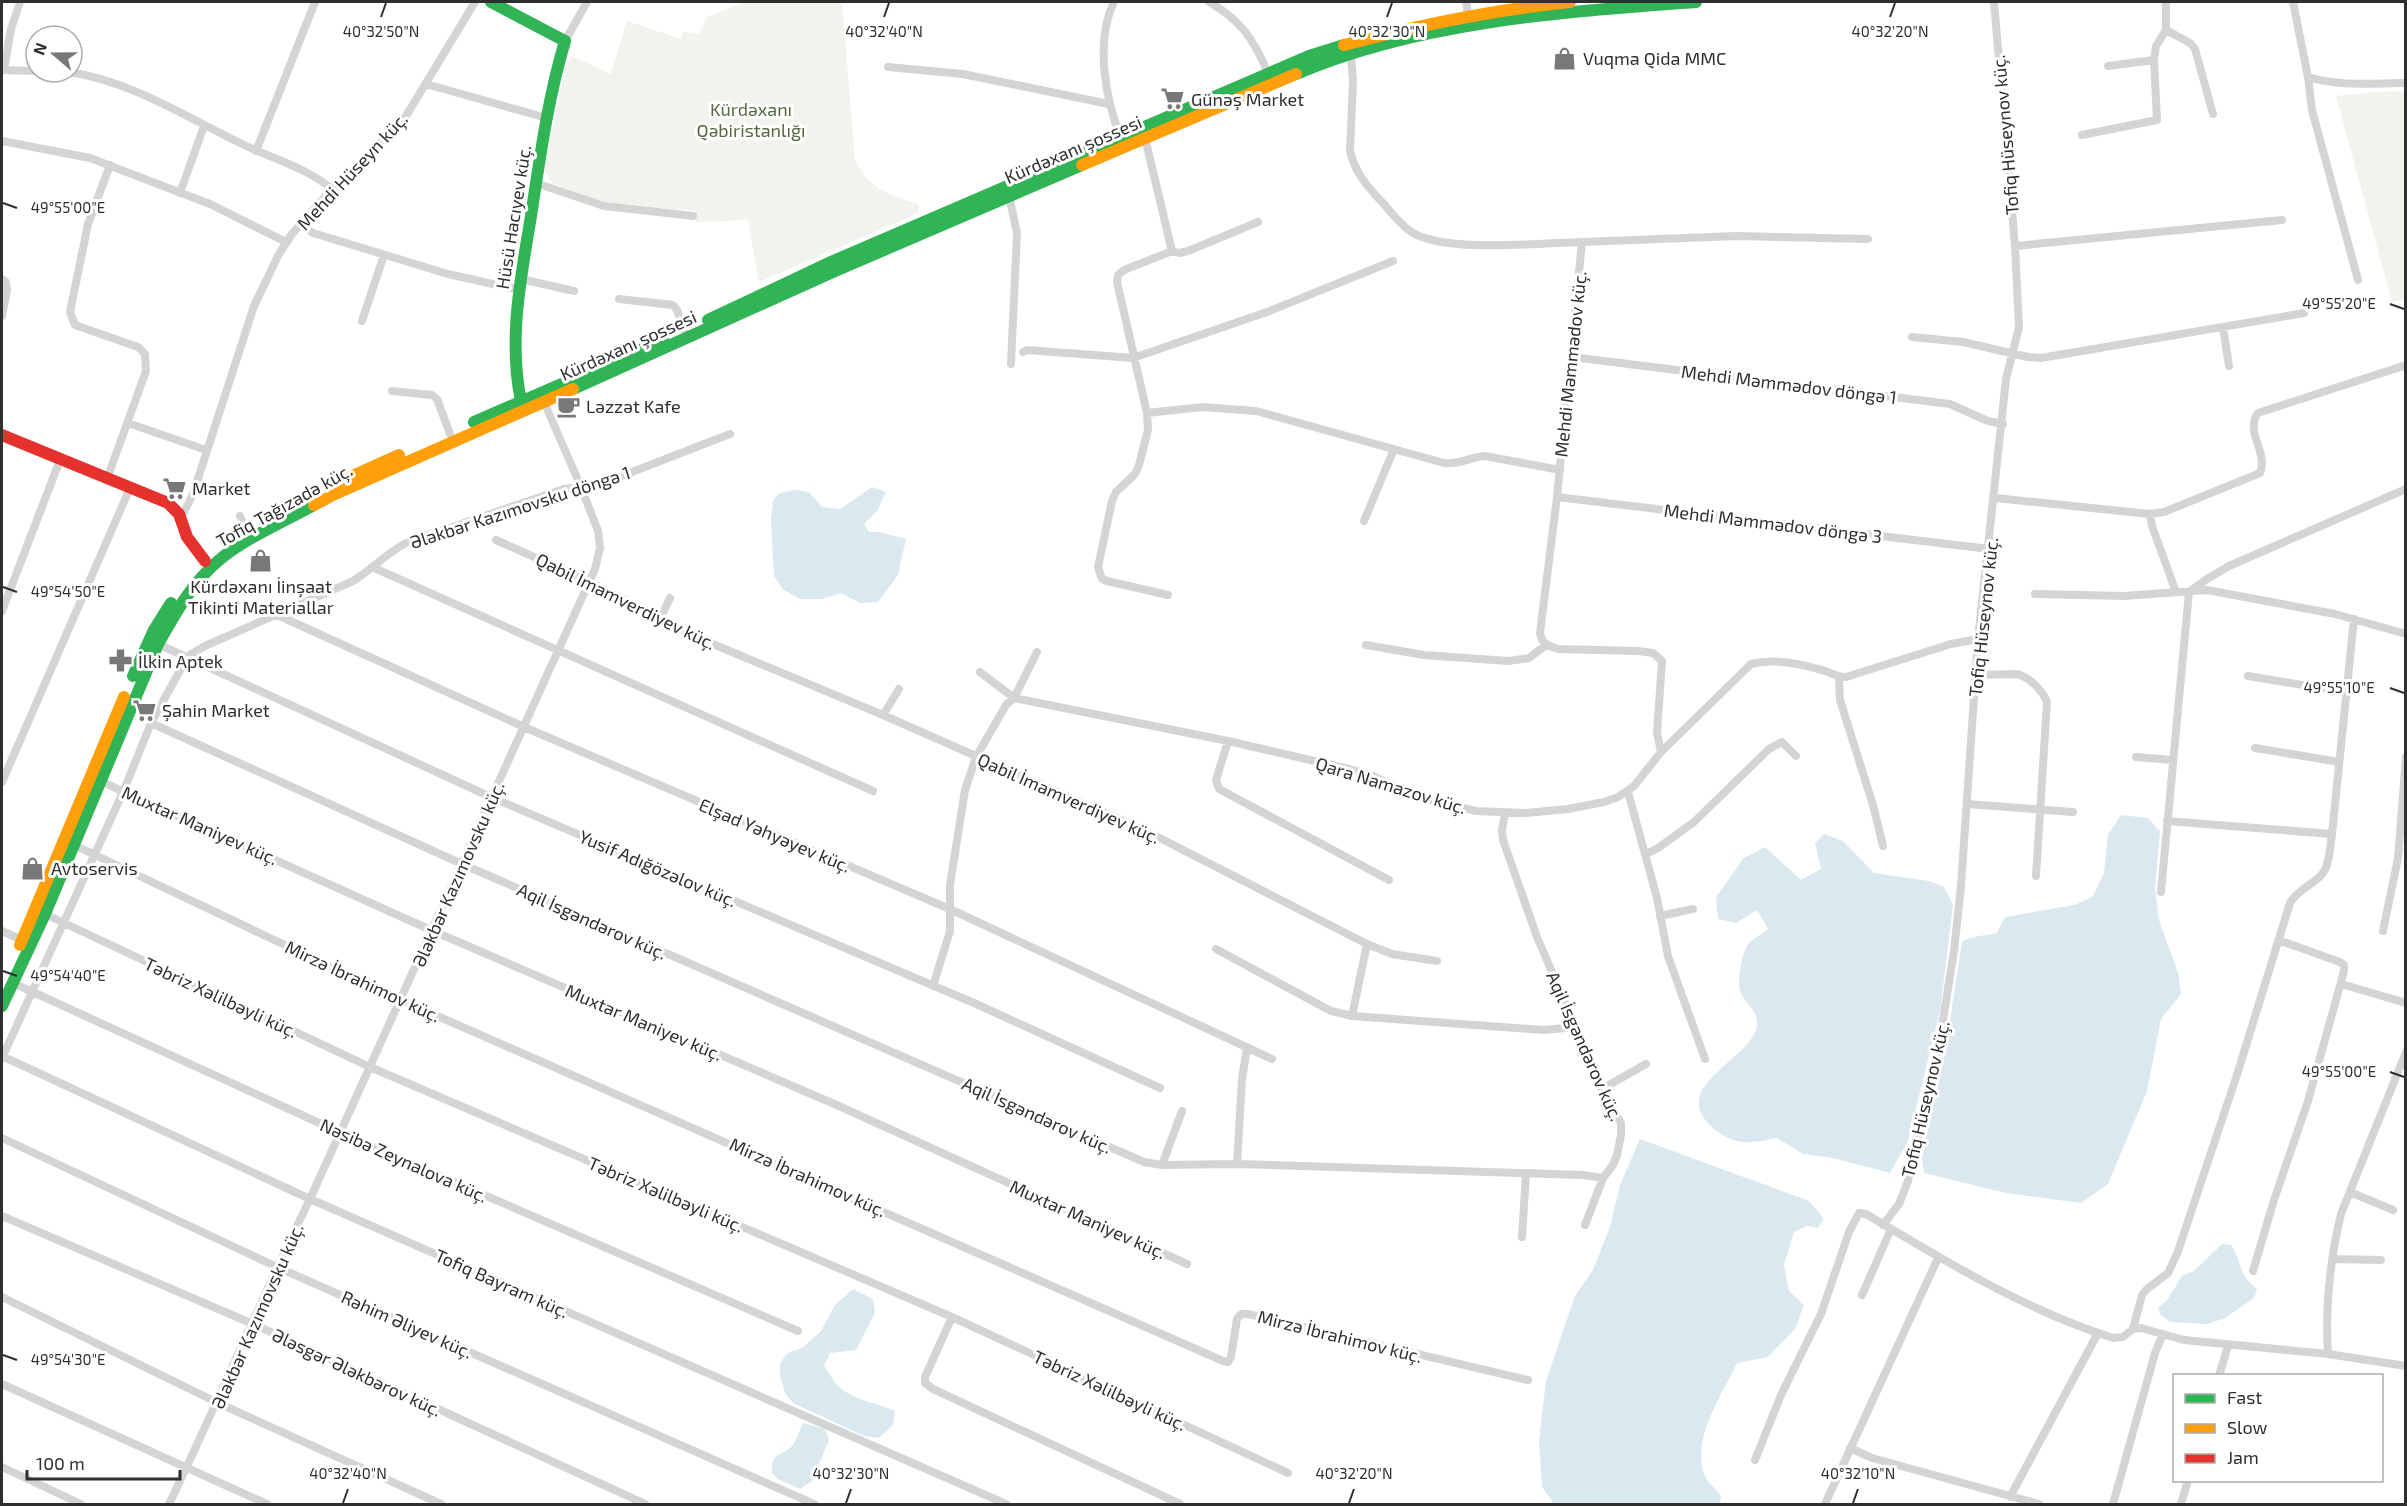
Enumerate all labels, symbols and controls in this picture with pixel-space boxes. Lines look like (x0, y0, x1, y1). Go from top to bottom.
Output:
text: 40°32'50"N (343, 22, 419, 40)
text: 40°32'40"N (845, 22, 923, 40)
text: 40°32'30"N (1349, 22, 1425, 40)
text: 40°32'20"N (1852, 22, 1928, 40)
north arrow (24, 24, 84, 84)
text: N (29, 40, 50, 57)
shop icon: Vuqma Qida MMC (1552, 45, 1578, 71)
place label: Vuqma Qida MMC (1583, 47, 1726, 69)
street label: Tofiq Hüseynov küç. (1987, 54, 2024, 216)
supermarket icon: Günəş Market (1160, 86, 1186, 112)
place label: Günəş Market (1191, 88, 1304, 111)
park label: Kürdəxanı Qəbiristanlığı (697, 98, 805, 141)
street label: Mehdi Hüseyn küç. (292, 108, 413, 235)
street label: Kürdəxanı şossesi (1001, 110, 1145, 189)
street label: Hüsü Hacıyev küç. (491, 143, 536, 291)
text: 49°55'00"E (31, 198, 105, 216)
street label: Mehdi Məmmədov küç. (1549, 270, 1592, 458)
text: 49°55'20"E (2302, 294, 2376, 312)
street label: Kürdəxanı şossesi (556, 305, 700, 386)
street label: Mehdi Məmmədov döngə 1 (1680, 360, 1898, 408)
cafe icon: Ləzzət Kafe (555, 393, 581, 419)
place label: Ləzzət Kafe (586, 395, 681, 417)
street label: Tofiq Tağızadə küç. (212, 459, 356, 552)
street label: Ələkbər Kazımovsku döngə 1 (407, 461, 633, 553)
supermarket icon: Market (161, 475, 187, 501)
place label: Market (192, 477, 250, 499)
street label: Mehdi Məmmədov döngə 3 (1663, 499, 1883, 547)
street label: Tofiq Hüseynov küç. (1964, 536, 2003, 698)
shop icon: Kürdəxanı İinşaat Tikinti Materiallar (248, 547, 274, 573)
street label: Qabil İmamverdiyev küç. (532, 548, 719, 655)
place label: Kürdəxanı İinşaat Tikinti Materiallar (188, 575, 334, 618)
text: 49°54'50"E (31, 582, 105, 600)
pharmacy icon: İlkin Aptek (107, 648, 133, 674)
place label: İlkin Aptek (138, 650, 223, 672)
text: 49°55'10"E (2303, 678, 2375, 696)
supermarket icon: Şahin Market (131, 697, 157, 723)
place label: Şahin Market (162, 699, 270, 722)
street label: Qabil İmamverdiyev küç. (974, 748, 1164, 849)
street label: Qara Namazov küç. (1313, 752, 1469, 819)
street label: Ələkbər Kazımovsku küç. (407, 778, 510, 971)
street label: Muxtar Maniyev küç. (118, 781, 281, 870)
street label: Elşad Yəhyəyev küç. (696, 793, 854, 878)
street label: Yusif Adığözəlov küç. (575, 825, 740, 912)
shop icon: Avtoservis (20, 855, 46, 881)
place label: Avtoservis (51, 857, 138, 879)
street label: Aqil İsgəndərov küç. (513, 878, 670, 965)
street label: Mirzə İbrahimov küç. (281, 935, 444, 1028)
street label: Təbriz Xəlilbəyli küç. (140, 952, 301, 1043)
text: 49°54'40"E (30, 966, 106, 984)
street label: Aqil İsgəndərov küç. (1541, 968, 1628, 1125)
street label: Muxtar Maniyev küç. (562, 979, 726, 1066)
street label: Tofiq Hüseynov küç. (1896, 1018, 1955, 1180)
text: 49°55'00"E (2302, 1062, 2376, 1080)
street label: Aqil İsgəndərov küç. (958, 1072, 1115, 1159)
street label: Nəsibə Zeynalova küç. (317, 1113, 491, 1208)
street label: Mirzə İbrahimov küç. (726, 1133, 890, 1222)
street label: Təbriz Xəlilbəyli küç. (585, 1151, 747, 1238)
street label: Muxtar Maniyev küç. (1006, 1175, 1169, 1264)
street label: Ələkbər Kazımovsku küç. (206, 1220, 309, 1413)
street label: Tofiq Bayram küç. (432, 1244, 572, 1323)
street label: Rəhim Əliyev küç. (338, 1285, 476, 1364)
street label: Mirzə İbrahimov küç. (1255, 1305, 1425, 1368)
street label: Ələsgər Ələkbərov küç. (268, 1323, 445, 1422)
street label: Təbriz Xəlilbəyli küç. (1029, 1345, 1190, 1436)
text: 49°54'30"E (31, 1350, 105, 1368)
legend (2173, 1374, 2383, 1482)
text: Fast (2227, 1386, 2262, 1408)
text: Slow (2227, 1416, 2268, 1438)
scale bar (27, 1443, 180, 1481)
text: Jam (2227, 1446, 2259, 1468)
text: 100 m (36, 1452, 85, 1474)
text: 40°32'40"N (309, 1464, 387, 1482)
text: 40°32'30"N (813, 1464, 889, 1482)
text: 40°32'20"N (1316, 1464, 1392, 1482)
text: 40°32'10"N (1821, 1464, 1895, 1482)

